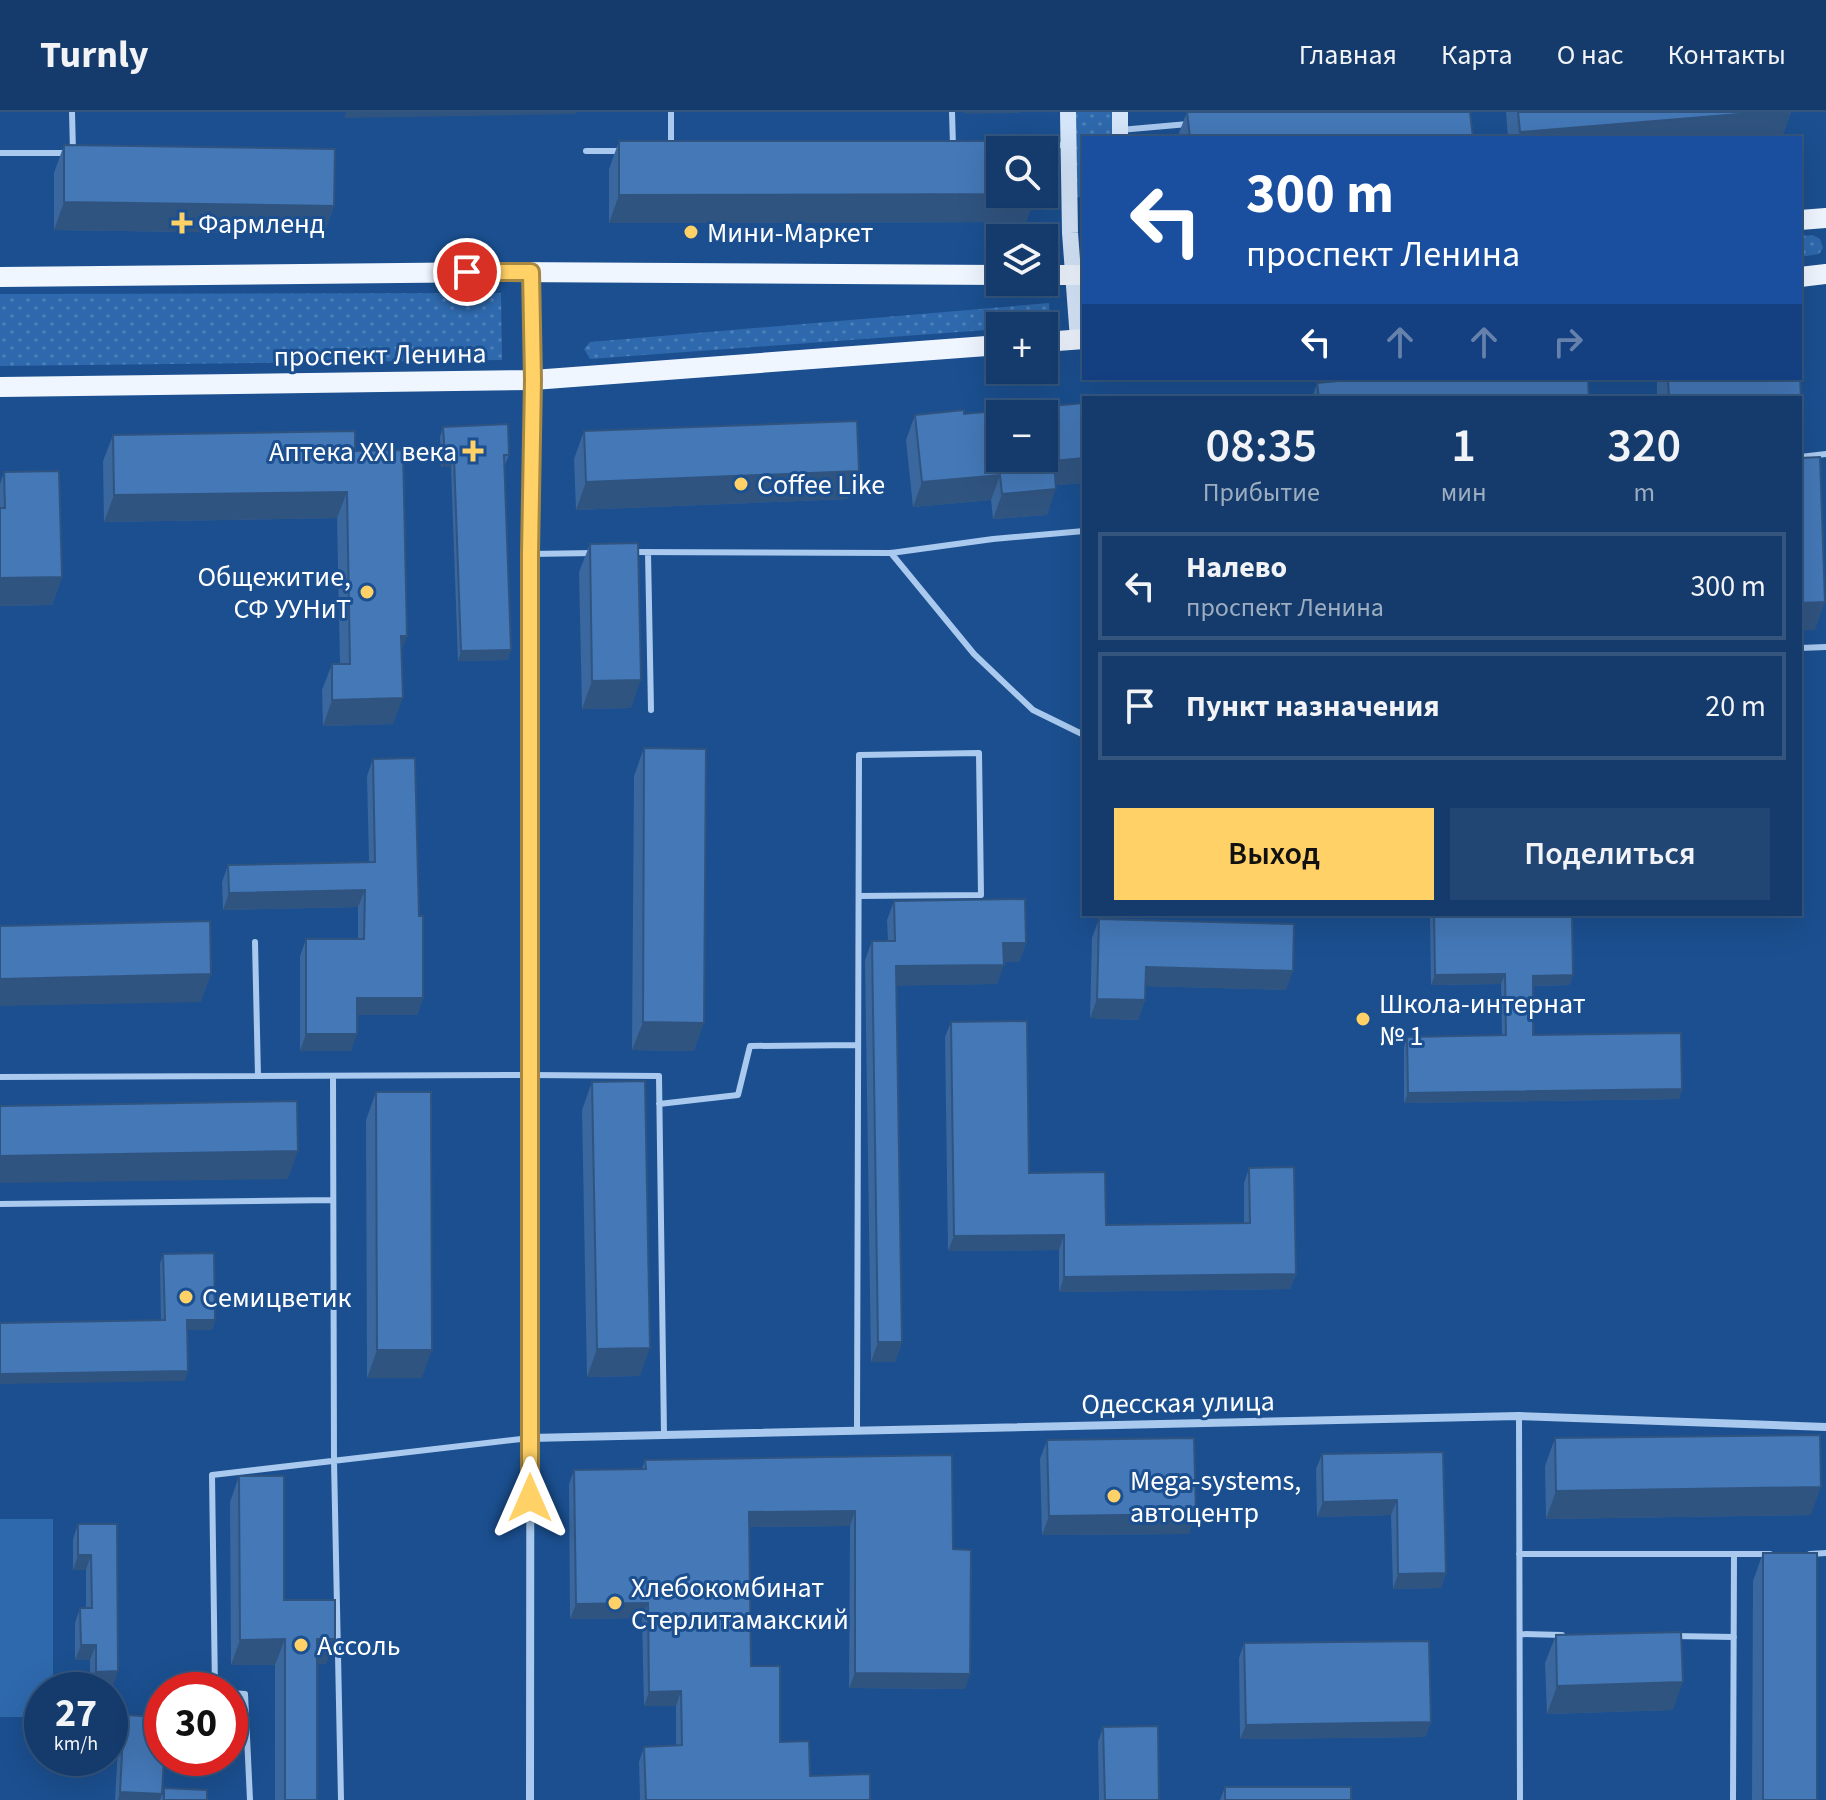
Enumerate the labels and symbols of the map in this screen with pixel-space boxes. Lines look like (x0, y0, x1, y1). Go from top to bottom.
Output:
place label: Фармленд (198, 204, 325, 244)
place label: Мини-Маркет (707, 213, 873, 253)
marker: Фармленд (173, 214, 191, 232)
marker: Мини-Маркет (682, 223, 700, 241)
pin (433, 238, 501, 306)
street label: проспект Ленина (273, 333, 487, 377)
place label: Аптека ХХI века (269, 432, 457, 472)
marker: Аптека ХХI века (464, 442, 482, 460)
place label: Coffee Like (757, 465, 885, 505)
marker: Coffee Like (732, 475, 750, 493)
place label: Общежитие, СФ УУНиТ (197, 557, 351, 629)
marker: Общежитие, СФ УУНиТ (358, 583, 376, 601)
place label: Школа-интернат № 1 (1379, 984, 1586, 1056)
marker: Школа-интернат № 1 (1354, 1010, 1372, 1028)
place label: Семицветик (202, 1278, 352, 1318)
marker: Семицветик (177, 1288, 195, 1306)
street label: Одесская улица (1081, 1381, 1275, 1425)
position arrow (488, 1456, 572, 1540)
place label: Mega-systems, автоцентр (1130, 1461, 1301, 1533)
marker: Mega-systems, автоцентр (1105, 1487, 1123, 1505)
place label: Хлебокомбинат Стерлитамакский (631, 1568, 849, 1640)
marker: Хлебокомбинат Стерлитамакский (606, 1594, 624, 1612)
place label: Ассоль (317, 1626, 400, 1666)
marker: Ассоль (292, 1636, 310, 1654)
speed limit sign: 30 (144, 1672, 248, 1776)

